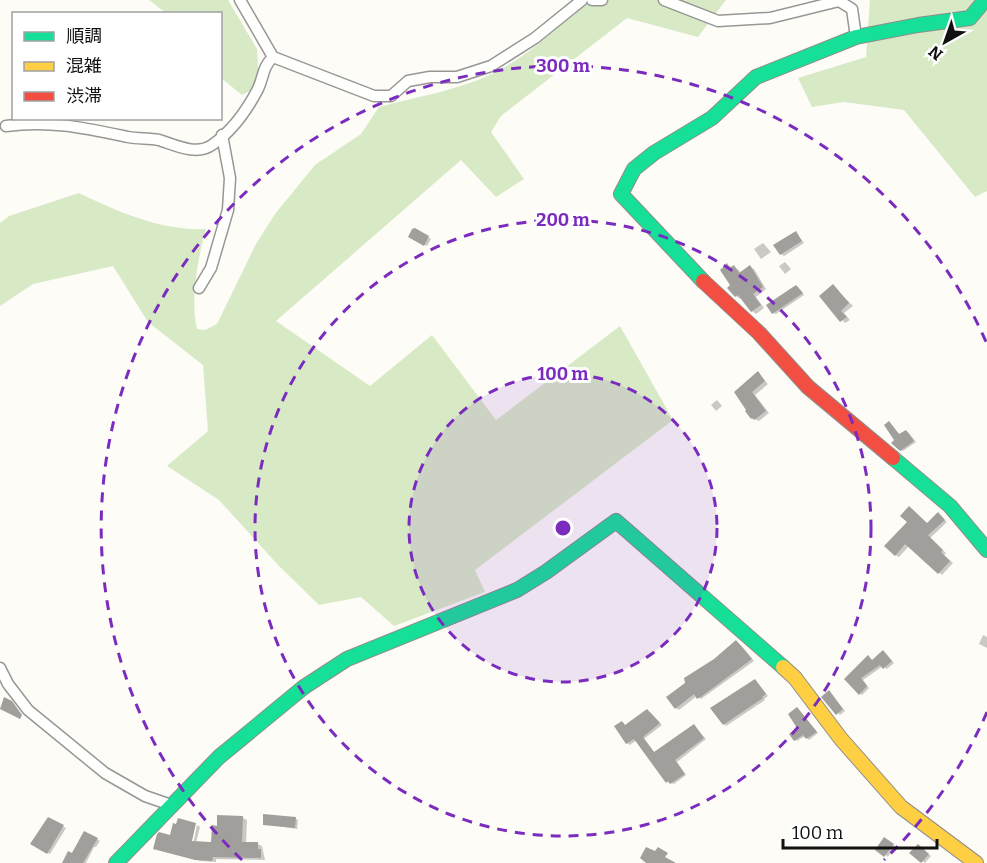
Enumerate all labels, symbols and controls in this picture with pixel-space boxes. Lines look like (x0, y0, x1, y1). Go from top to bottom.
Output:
legend (12, 12, 222, 120)
north arrow (915, 12, 975, 72)
text: 順調 (66, 25, 102, 47)
text: N (925, 42, 947, 64)
text: 混雑 (66, 55, 102, 77)
text: 300 m (536, 55, 590, 77)
text: 渋滞 (66, 85, 102, 107)
text: 200 m (536, 209, 590, 231)
text: 100 m (537, 363, 589, 385)
centre of rings (553, 518, 573, 538)
scale bar (783, 812, 938, 850)
text: 100 m (792, 822, 843, 844)

